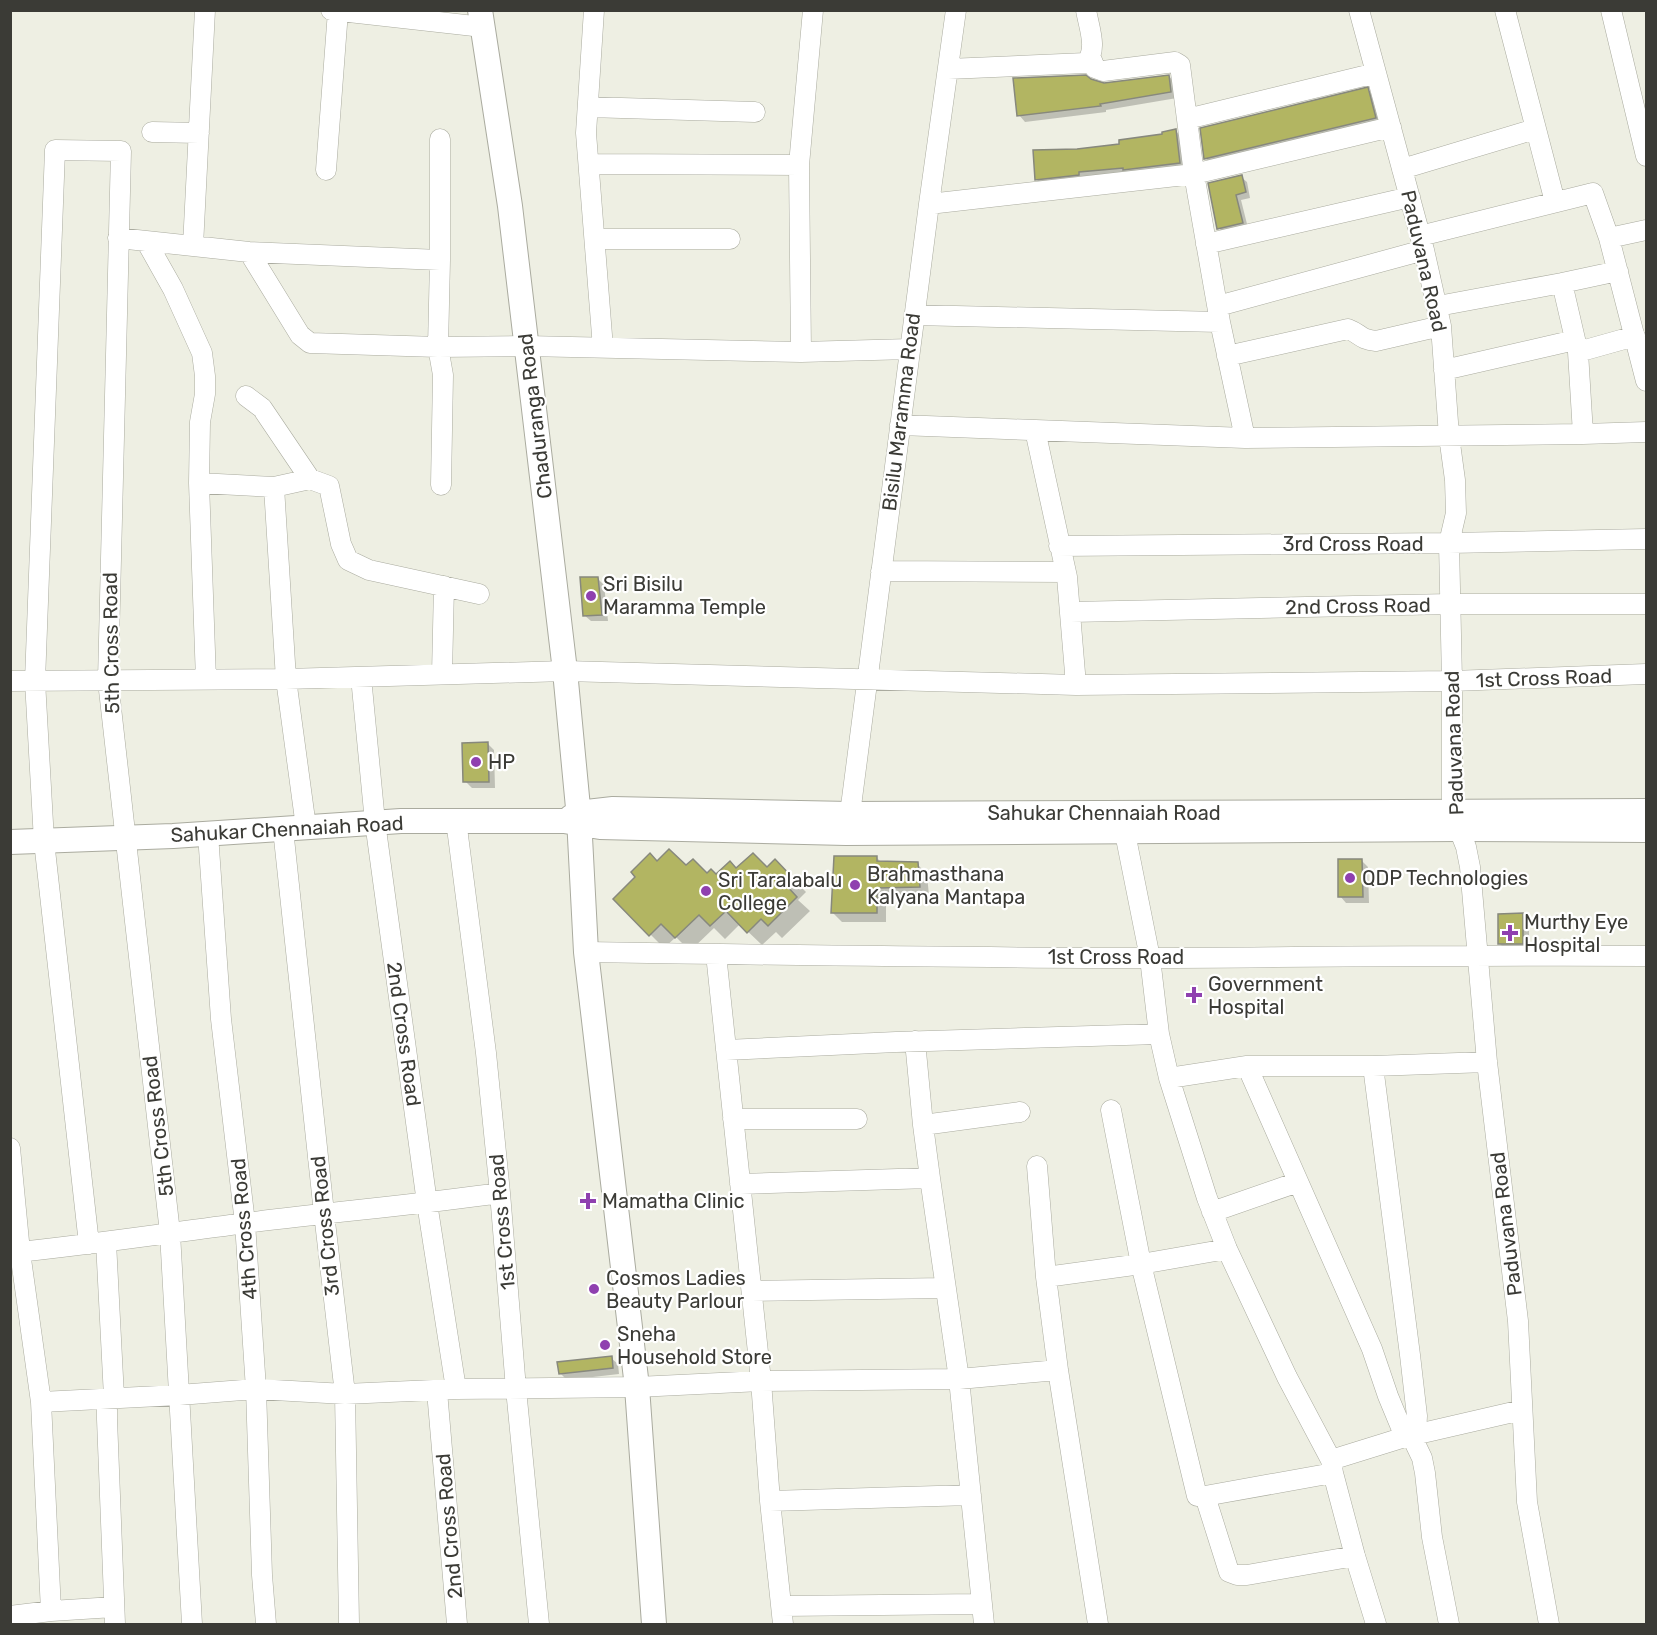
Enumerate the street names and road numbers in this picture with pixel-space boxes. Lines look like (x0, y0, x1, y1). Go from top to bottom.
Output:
street label: Paduvana Road (1396, 188, 1452, 334)
street label: Bisilu Maramma Road (877, 312, 925, 512)
street label: Chaduranga Road (513, 332, 557, 500)
street label: 3rd Cross Road (1282, 532, 1424, 556)
street label: 5th Cross Road (98, 572, 124, 714)
street label: 2nd Cross Road (1285, 593, 1431, 619)
street label: 1st Cross Road (1475, 664, 1613, 692)
street label: Paduvana Road (1439, 670, 1469, 816)
street label: Sahukar Chennaiah Road (987, 801, 1221, 825)
street label: Sahukar Chennaiah Road (170, 811, 404, 847)
street label: 1st Cross Road (1048, 945, 1184, 969)
street label: 2nd Cross Road (382, 960, 426, 1108)
street label: 5th Cross Road (137, 1054, 179, 1198)
street label: Paduvana Road (1485, 1151, 1527, 1297)
street label: 1st Cross Road (484, 1153, 520, 1291)
street label: 3rd Cross Road (306, 1155, 344, 1297)
street label: 4th Cross Road (226, 1157, 262, 1301)
street label: 2nd Cross Road (431, 1452, 467, 1600)

